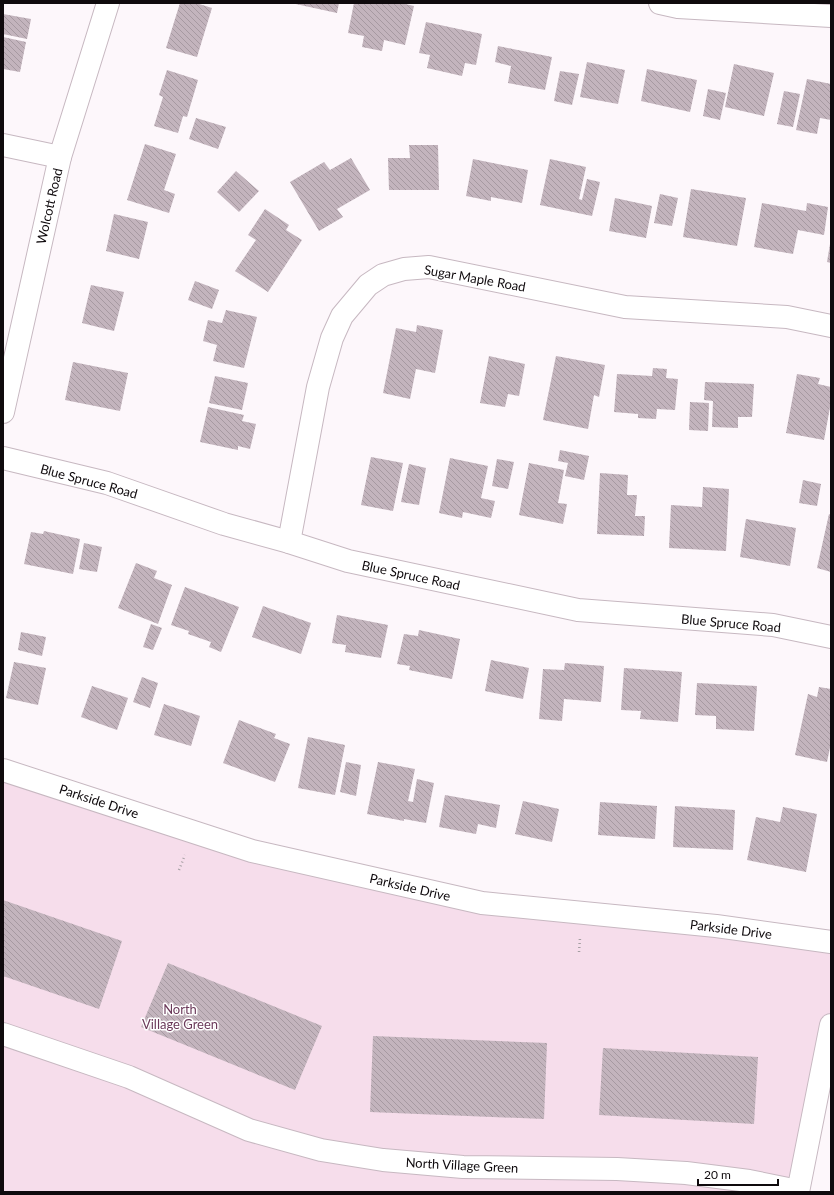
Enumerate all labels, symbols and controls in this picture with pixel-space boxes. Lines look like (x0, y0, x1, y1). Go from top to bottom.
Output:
street label: Wolcott Road (32, 166, 66, 246)
street label: Sugar Maple Road (423, 261, 527, 295)
street label: Blue Spruce Road (39, 460, 139, 502)
street label: Blue Spruce Road (360, 557, 462, 593)
street label: Blue Spruce Road (680, 611, 782, 635)
street label: Parkside Drive (57, 781, 141, 821)
street label: Parkside Drive (368, 870, 452, 904)
street label: Parkside Drive (689, 916, 773, 942)
park label: North Village Green (142, 1001, 218, 1032)
street label: North Village Green (405, 1154, 519, 1176)
scale bar (698, 1161, 778, 1187)
text: 20 m (704, 1167, 731, 1182)

